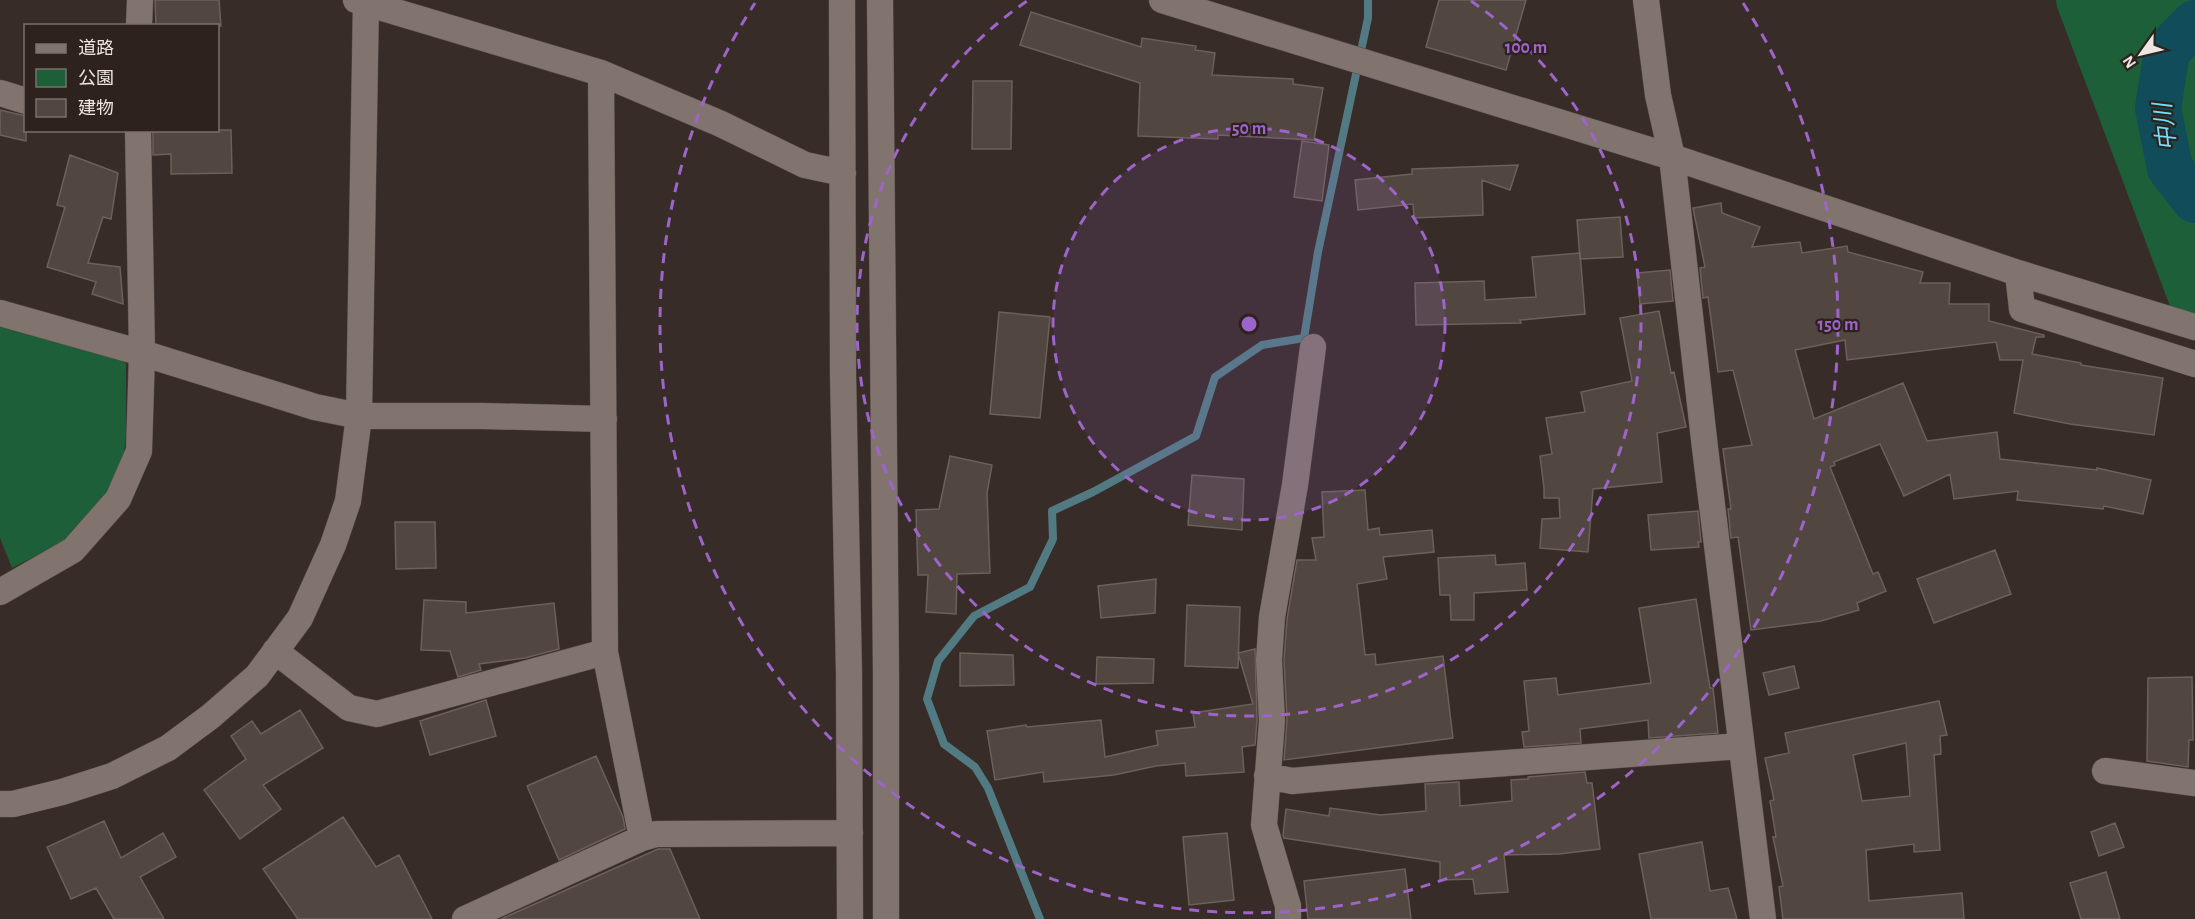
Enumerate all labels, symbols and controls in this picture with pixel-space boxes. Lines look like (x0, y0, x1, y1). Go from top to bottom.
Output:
legend (24, 24, 219, 132)
north arrow (2111, 24, 2171, 84)
text: 道路 (78, 38, 114, 58)
text: 100 m (1505, 39, 1547, 57)
text: N (2120, 53, 2139, 71)
text: 公園 (78, 69, 114, 88)
text: 建物 (78, 98, 114, 118)
water label: 中川 (2149, 99, 2181, 152)
text: 50 m (1232, 120, 1266, 138)
centre of rings (1239, 314, 1259, 334)
text: 150 m (1818, 316, 1858, 334)

